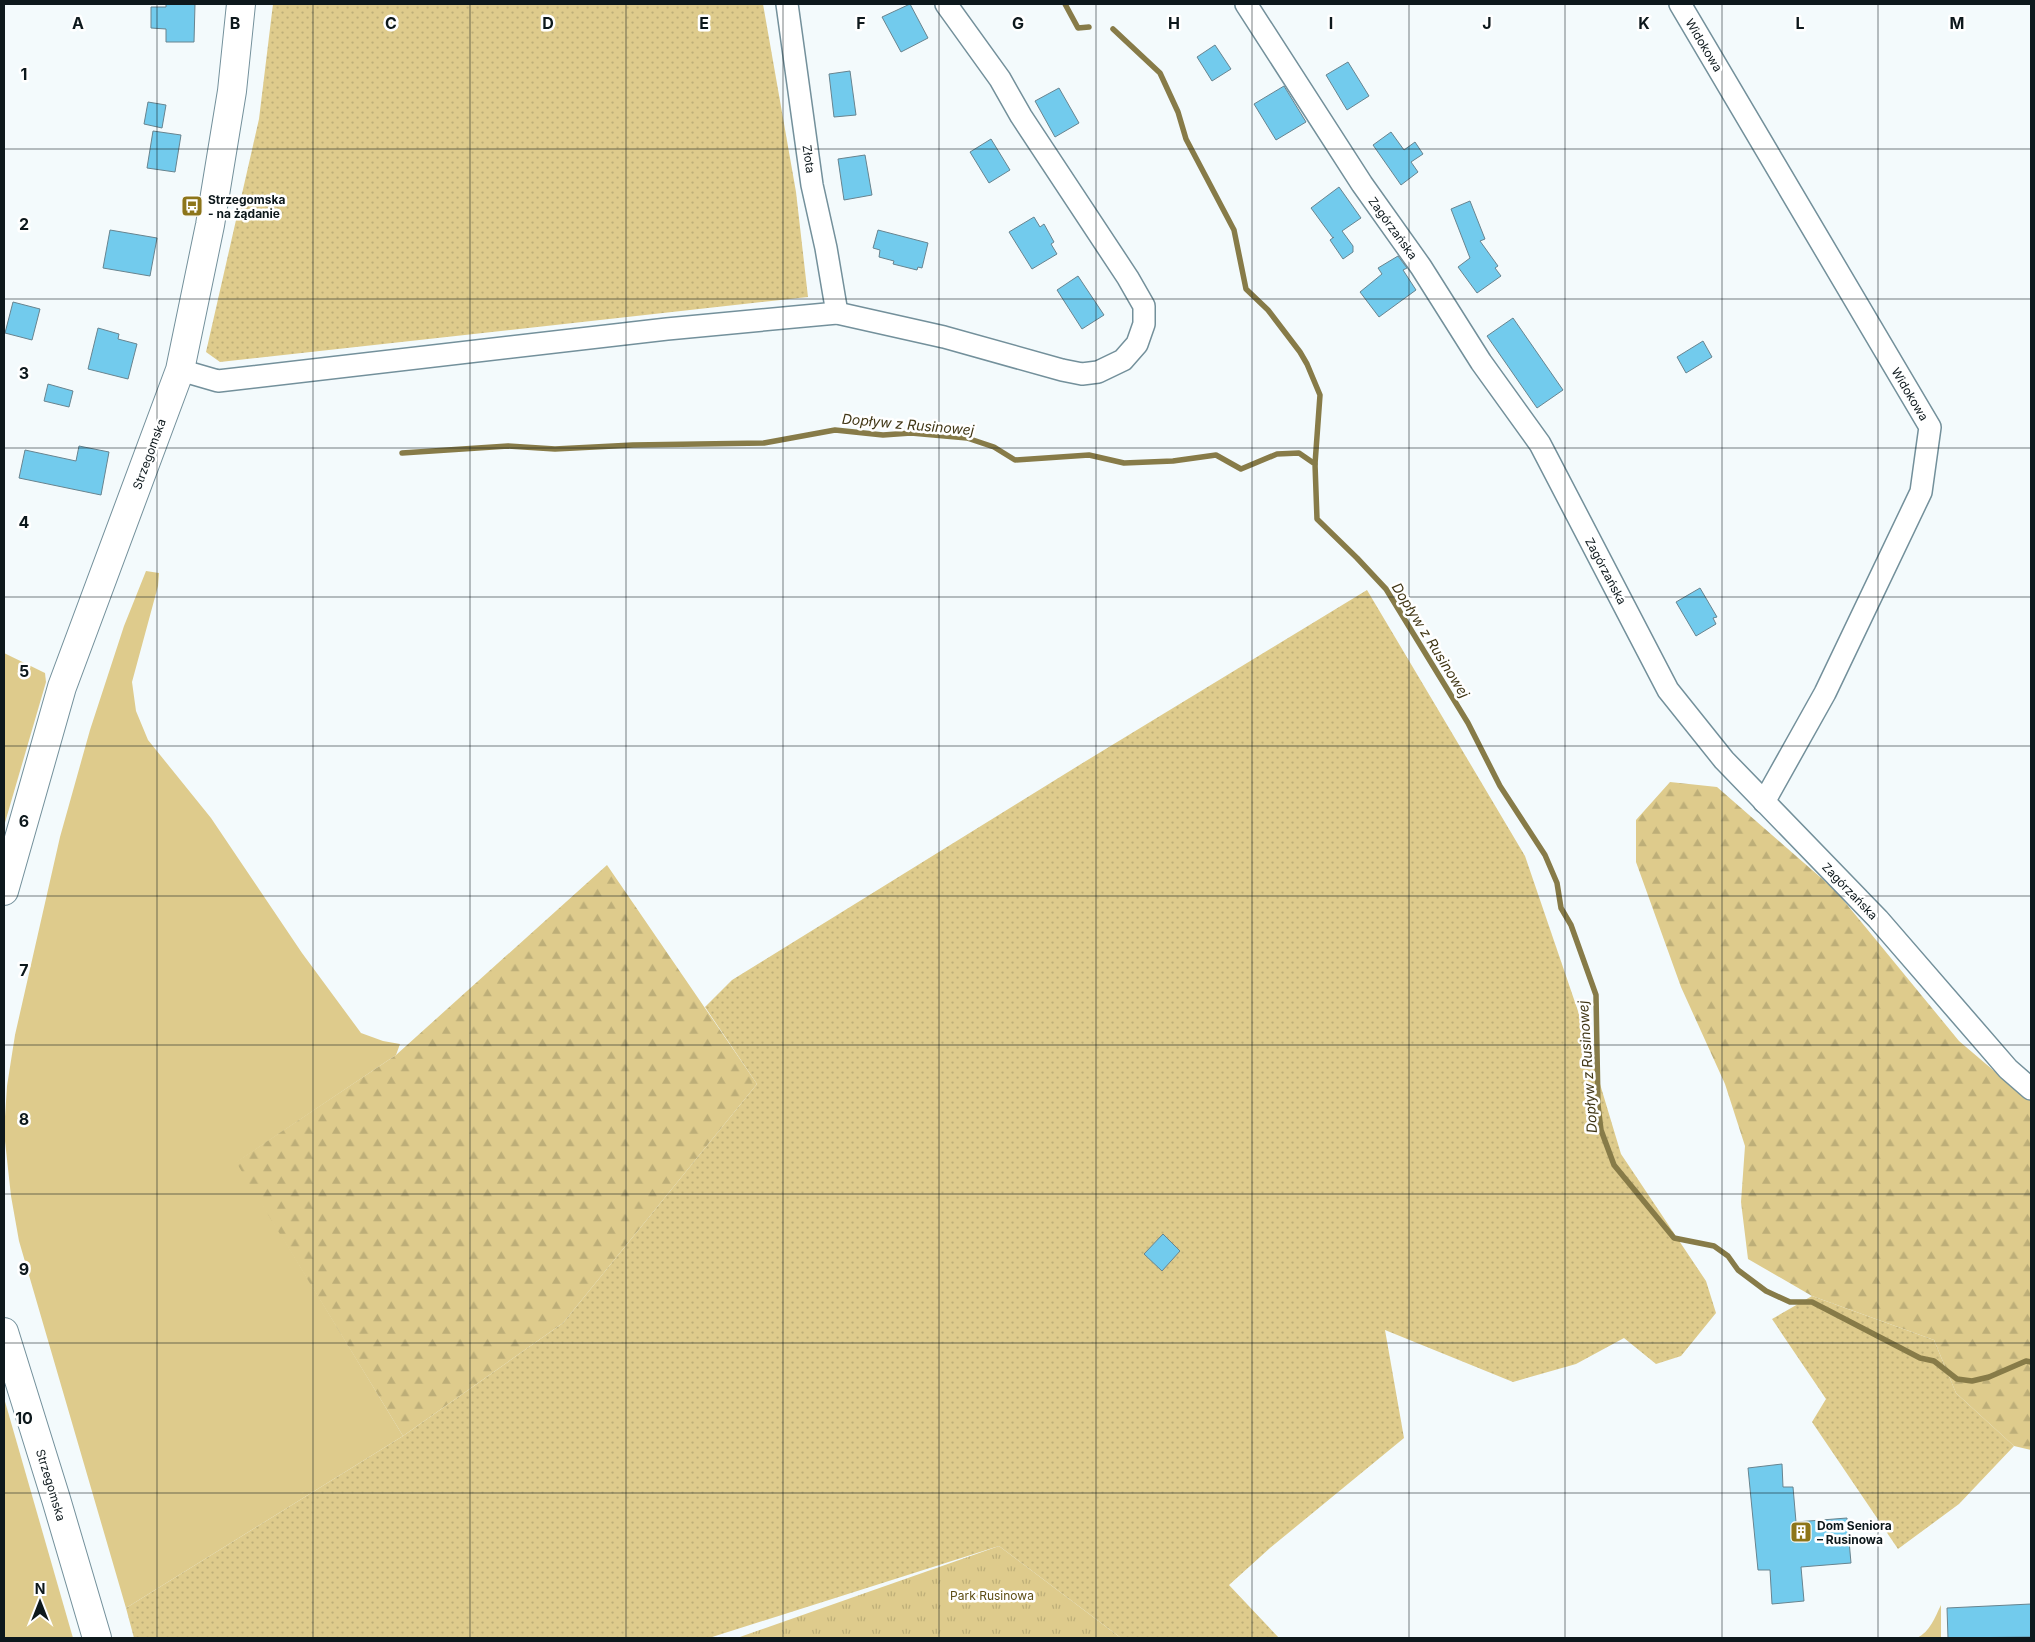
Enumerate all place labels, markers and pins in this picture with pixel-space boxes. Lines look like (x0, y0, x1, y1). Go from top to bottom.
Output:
place label: Strzegomska - na żądanie (208, 192, 285, 221)
bus stop icon: Strzegomska - na żądanie (180, 194, 204, 218)
place label: Dom Seniora – Rusinowa (1817, 1518, 1892, 1547)
building icon: Dom Seniora – Rusinowa (1789, 1520, 1813, 1544)

